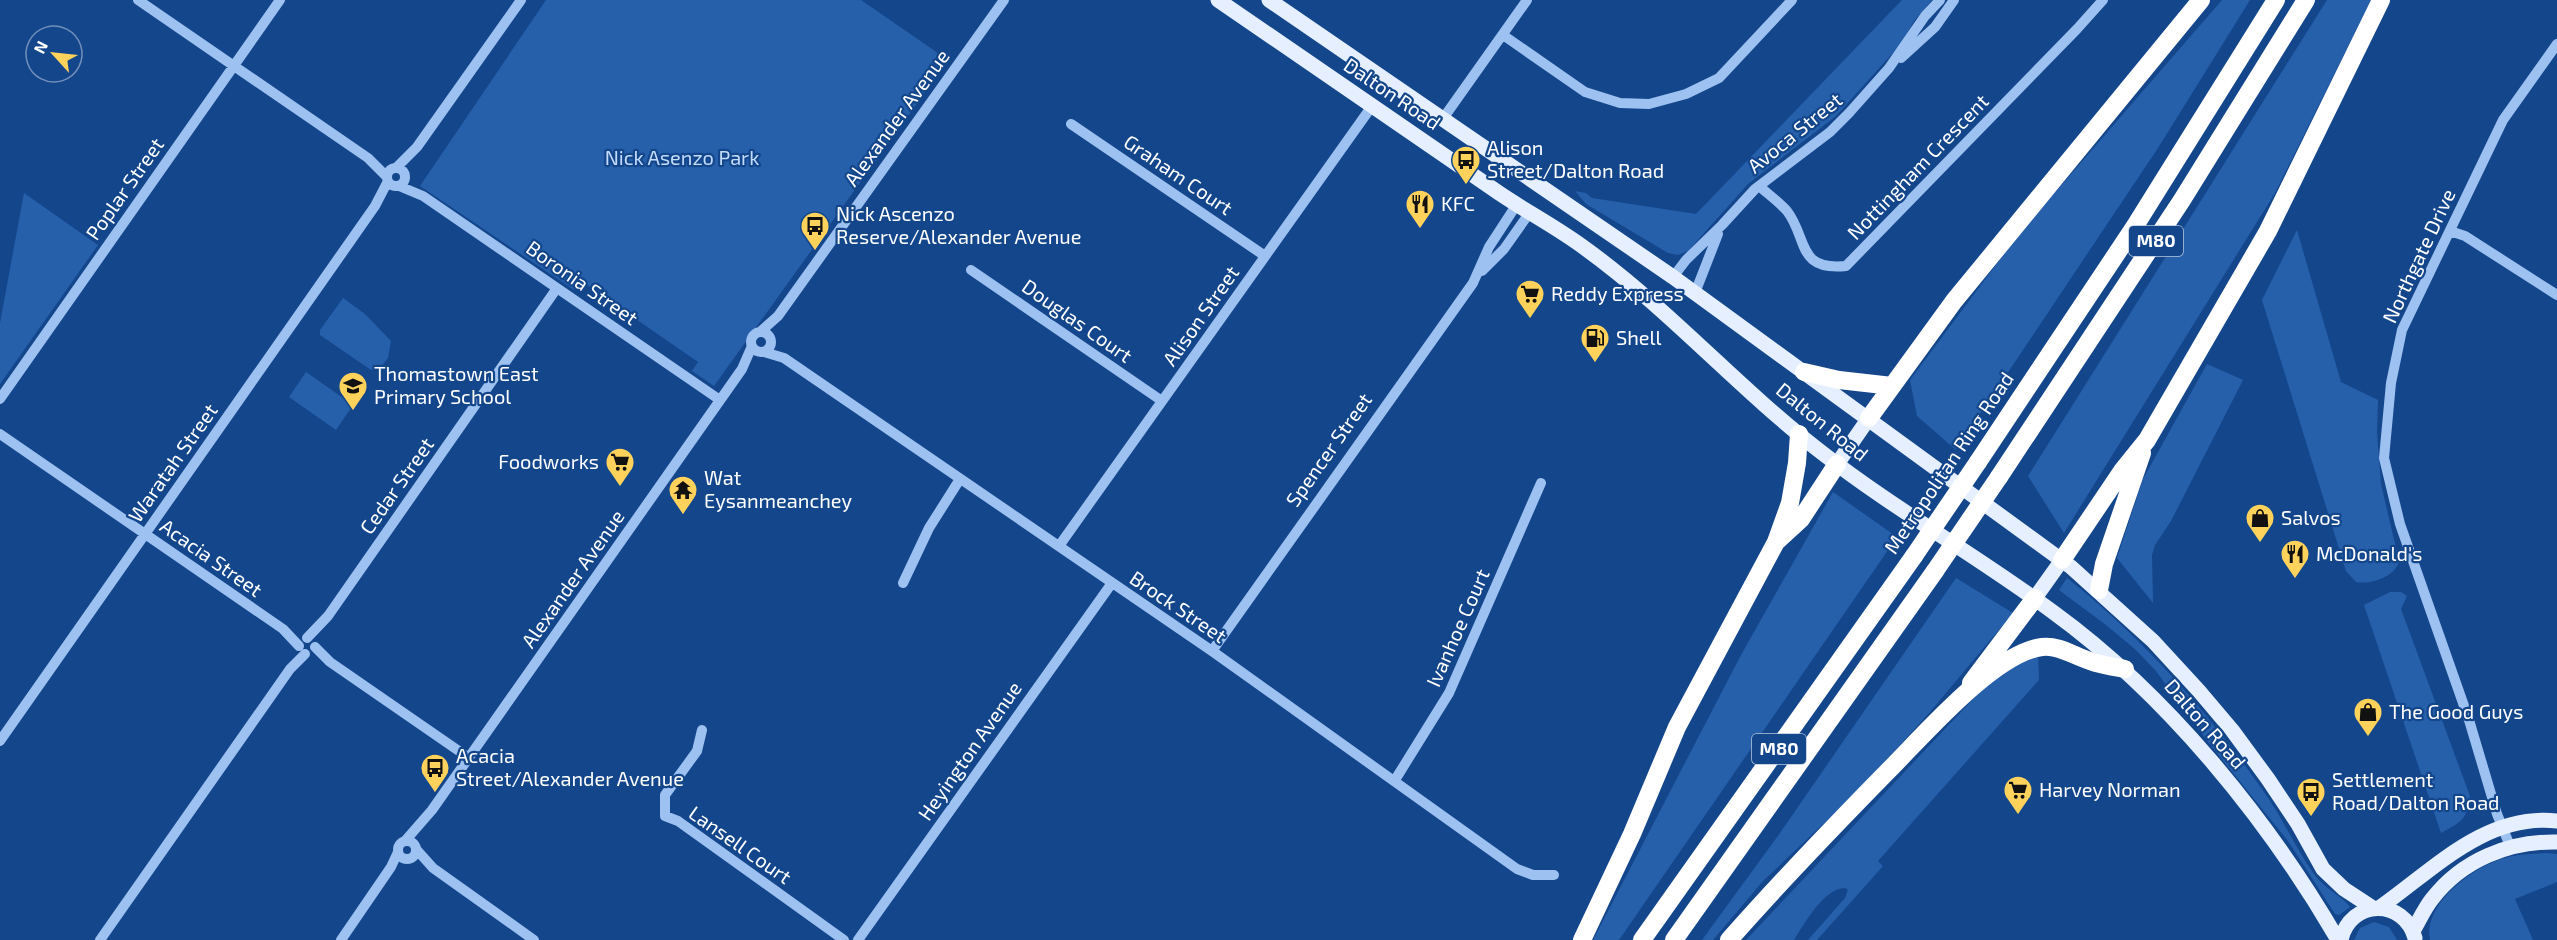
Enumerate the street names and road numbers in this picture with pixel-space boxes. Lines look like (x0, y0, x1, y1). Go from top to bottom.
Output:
street label: Alexander Avenue (839, 44, 954, 190)
street label: Dalton Road (1340, 52, 1445, 134)
street label: Avoca Street (1742, 87, 1847, 178)
street label: Nottingham Crescent (1842, 88, 1993, 244)
street label: Graham Court (1120, 129, 1238, 220)
street label: Poplar Street (80, 132, 168, 244)
street label: Northgate Drive (2377, 185, 2460, 326)
road number: M80 (2129, 226, 2183, 256)
street label: Boronia Street (522, 235, 643, 330)
street label: Alison Street (1157, 261, 1244, 370)
street label: Douglas Court (1018, 273, 1137, 367)
street label: Metropolitan Ring Road (1878, 367, 2018, 558)
street label: Dalton Road (1772, 377, 1873, 466)
street label: Spencer Street (1280, 388, 1376, 511)
street label: Waratah Street (122, 398, 222, 526)
street label: Cedar Street (354, 432, 438, 538)
street label: Alexander Avenue (516, 505, 629, 652)
street label: Acacia Street (156, 513, 267, 601)
street label: Brock Street (1126, 565, 1232, 647)
street label: Ivanhoe Court (1420, 565, 1494, 690)
street label: Dalton Road (2160, 674, 2251, 773)
street label: Heyington Avenue (912, 676, 1026, 824)
road number: M80 (1752, 734, 1806, 764)
street label: Lansell Court (685, 800, 797, 888)

